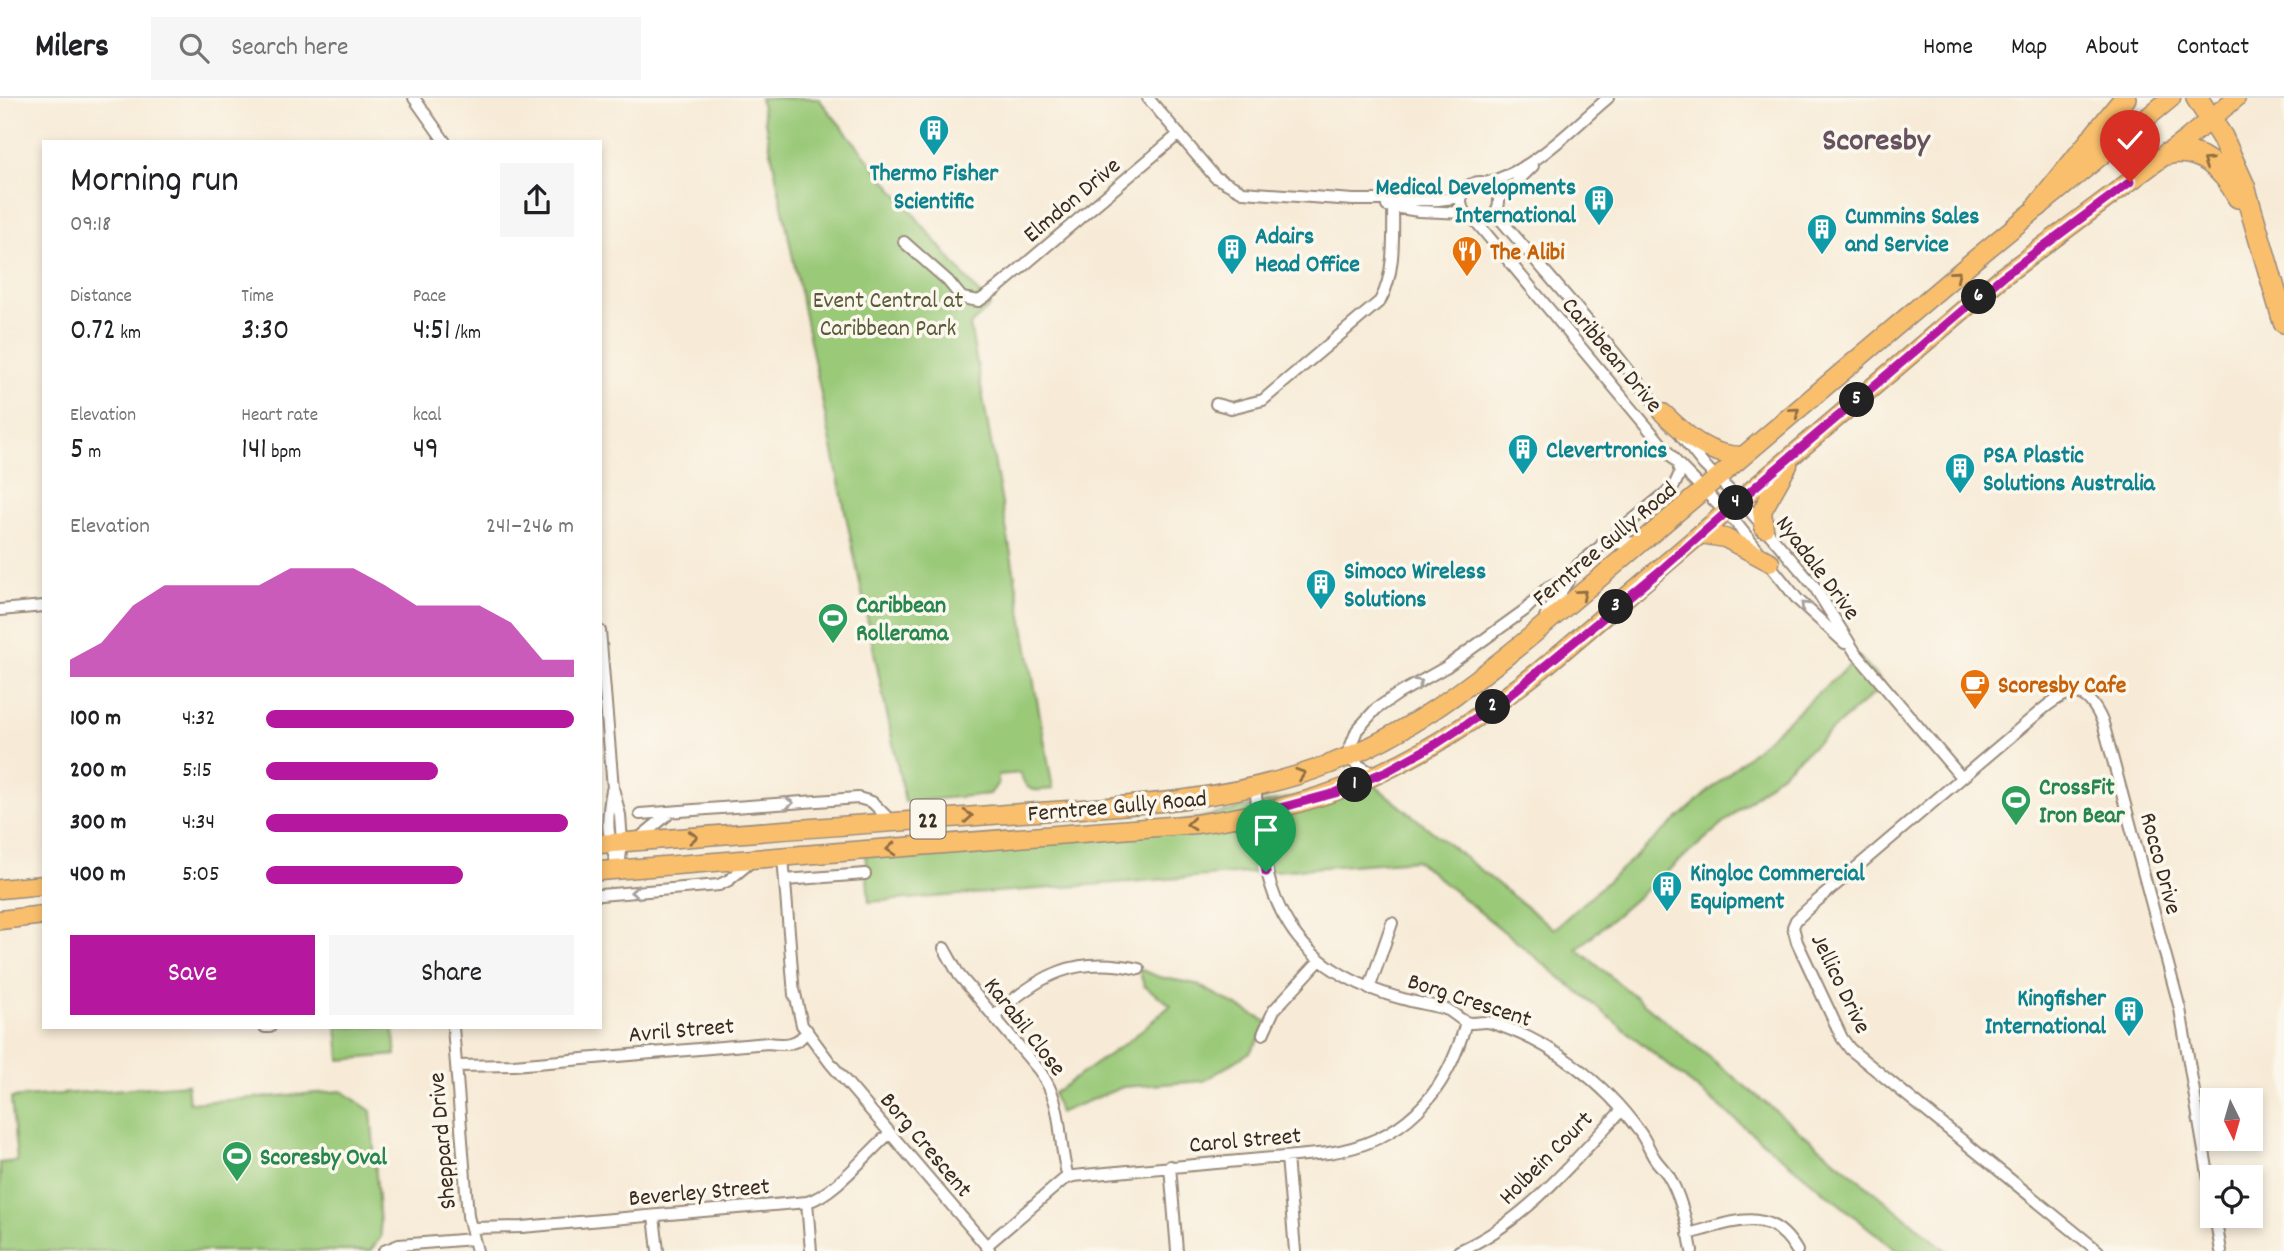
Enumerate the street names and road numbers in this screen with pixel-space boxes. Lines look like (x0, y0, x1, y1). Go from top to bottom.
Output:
street label: Elmdon Drive (1017, 150, 1129, 252)
street label: Caribbean Drive (1552, 291, 1669, 421)
street label: Ferntree Gully Road (1526, 475, 1686, 616)
street label: Nyadale Drive (1766, 509, 1867, 628)
street label: Ferntree Gully Road (1026, 783, 1208, 833)
road number: 22 (911, 800, 946, 838)
street label: Rocco Drive (2129, 809, 2189, 918)
street label: Jellico Drive (1801, 929, 1878, 1040)
street label: Borg Crescent (1403, 966, 1536, 1038)
street label: Karabil Close (974, 971, 1073, 1085)
street label: Avril Street (627, 1010, 736, 1054)
street label: Sheppard Drive (421, 1071, 467, 1211)
street label: Borg Crescent (870, 1086, 979, 1206)
street label: Holbein Court (1492, 1104, 1602, 1214)
street label: Carol Street (1188, 1120, 1303, 1164)
street label: Beverley Street (627, 1171, 771, 1217)

